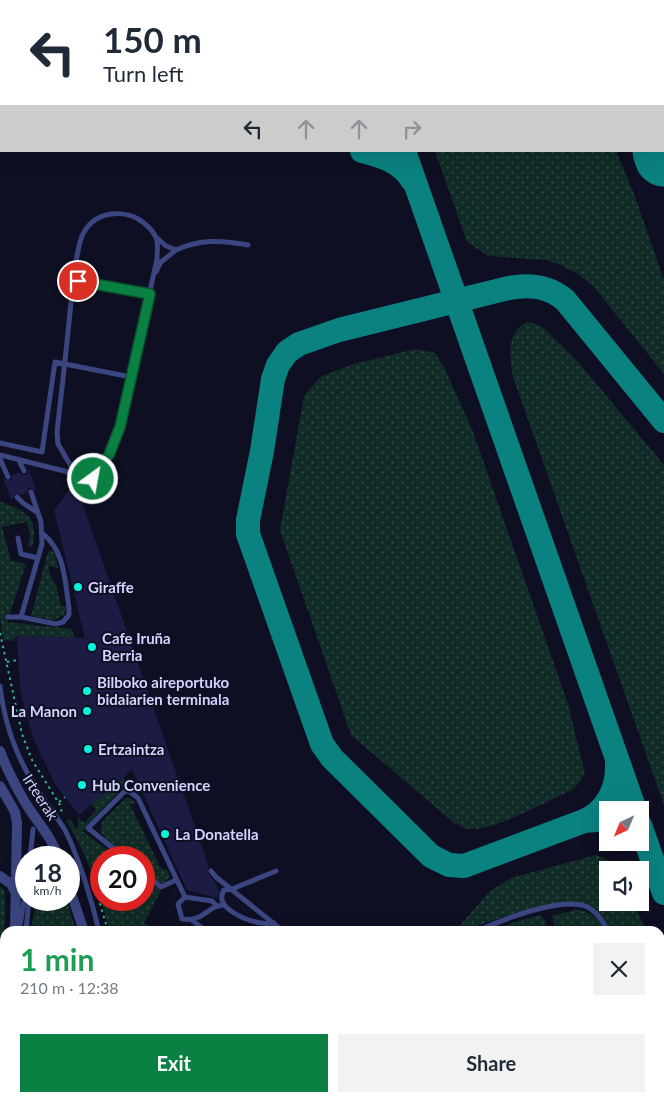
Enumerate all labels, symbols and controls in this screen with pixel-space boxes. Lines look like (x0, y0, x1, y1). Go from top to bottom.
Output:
text: 150 m (103, 18, 202, 60)
icon: left (20, 20, 85, 85)
text: Turn left (103, 60, 184, 87)
icon: left (239, 115, 267, 143)
icon: ahead (292, 115, 320, 143)
icon: ahead (345, 115, 373, 143)
icon: right (398, 115, 426, 143)
pin (57, 260, 99, 302)
icon: arrive (64, 267, 92, 295)
position arrow (66, 452, 118, 504)
place label: Giraffe (88, 578, 134, 596)
marker: Giraffe (72, 581, 84, 593)
place label: Cafe Iruña Berria (102, 629, 171, 664)
marker: Cafe Iruña Berria (86, 641, 98, 653)
place label: Bilboko aireportuko bidaiarien terminala (97, 673, 230, 708)
marker: Bilboko aireportuko bidaiarien terminala (81, 685, 93, 697)
place label: La Manon (11, 702, 77, 720)
marker: La Manon (81, 705, 93, 717)
place label: Ertzaintza (98, 740, 164, 758)
marker: Ertzaintza (82, 743, 94, 755)
street label: Irteerak (20, 771, 63, 824)
place label: Hub Convenience (92, 776, 210, 794)
marker: Hub Convenience (76, 779, 88, 791)
north arrow (599, 801, 649, 851)
map controls (599, 801, 649, 911)
place label: La Donatella (175, 825, 259, 843)
marker: La Donatella (159, 828, 171, 840)
speed limit sign: 20 (90, 846, 155, 911)
text: 18 (33, 857, 62, 887)
button: sound (599, 861, 649, 911)
text: km/h (33, 883, 62, 898)
text: 1 min (20, 941, 94, 977)
button: close (593, 943, 645, 995)
text: 210 m · 12:38 (20, 978, 119, 997)
button: Exit (20, 1034, 328, 1092)
button: Share (338, 1034, 645, 1092)

